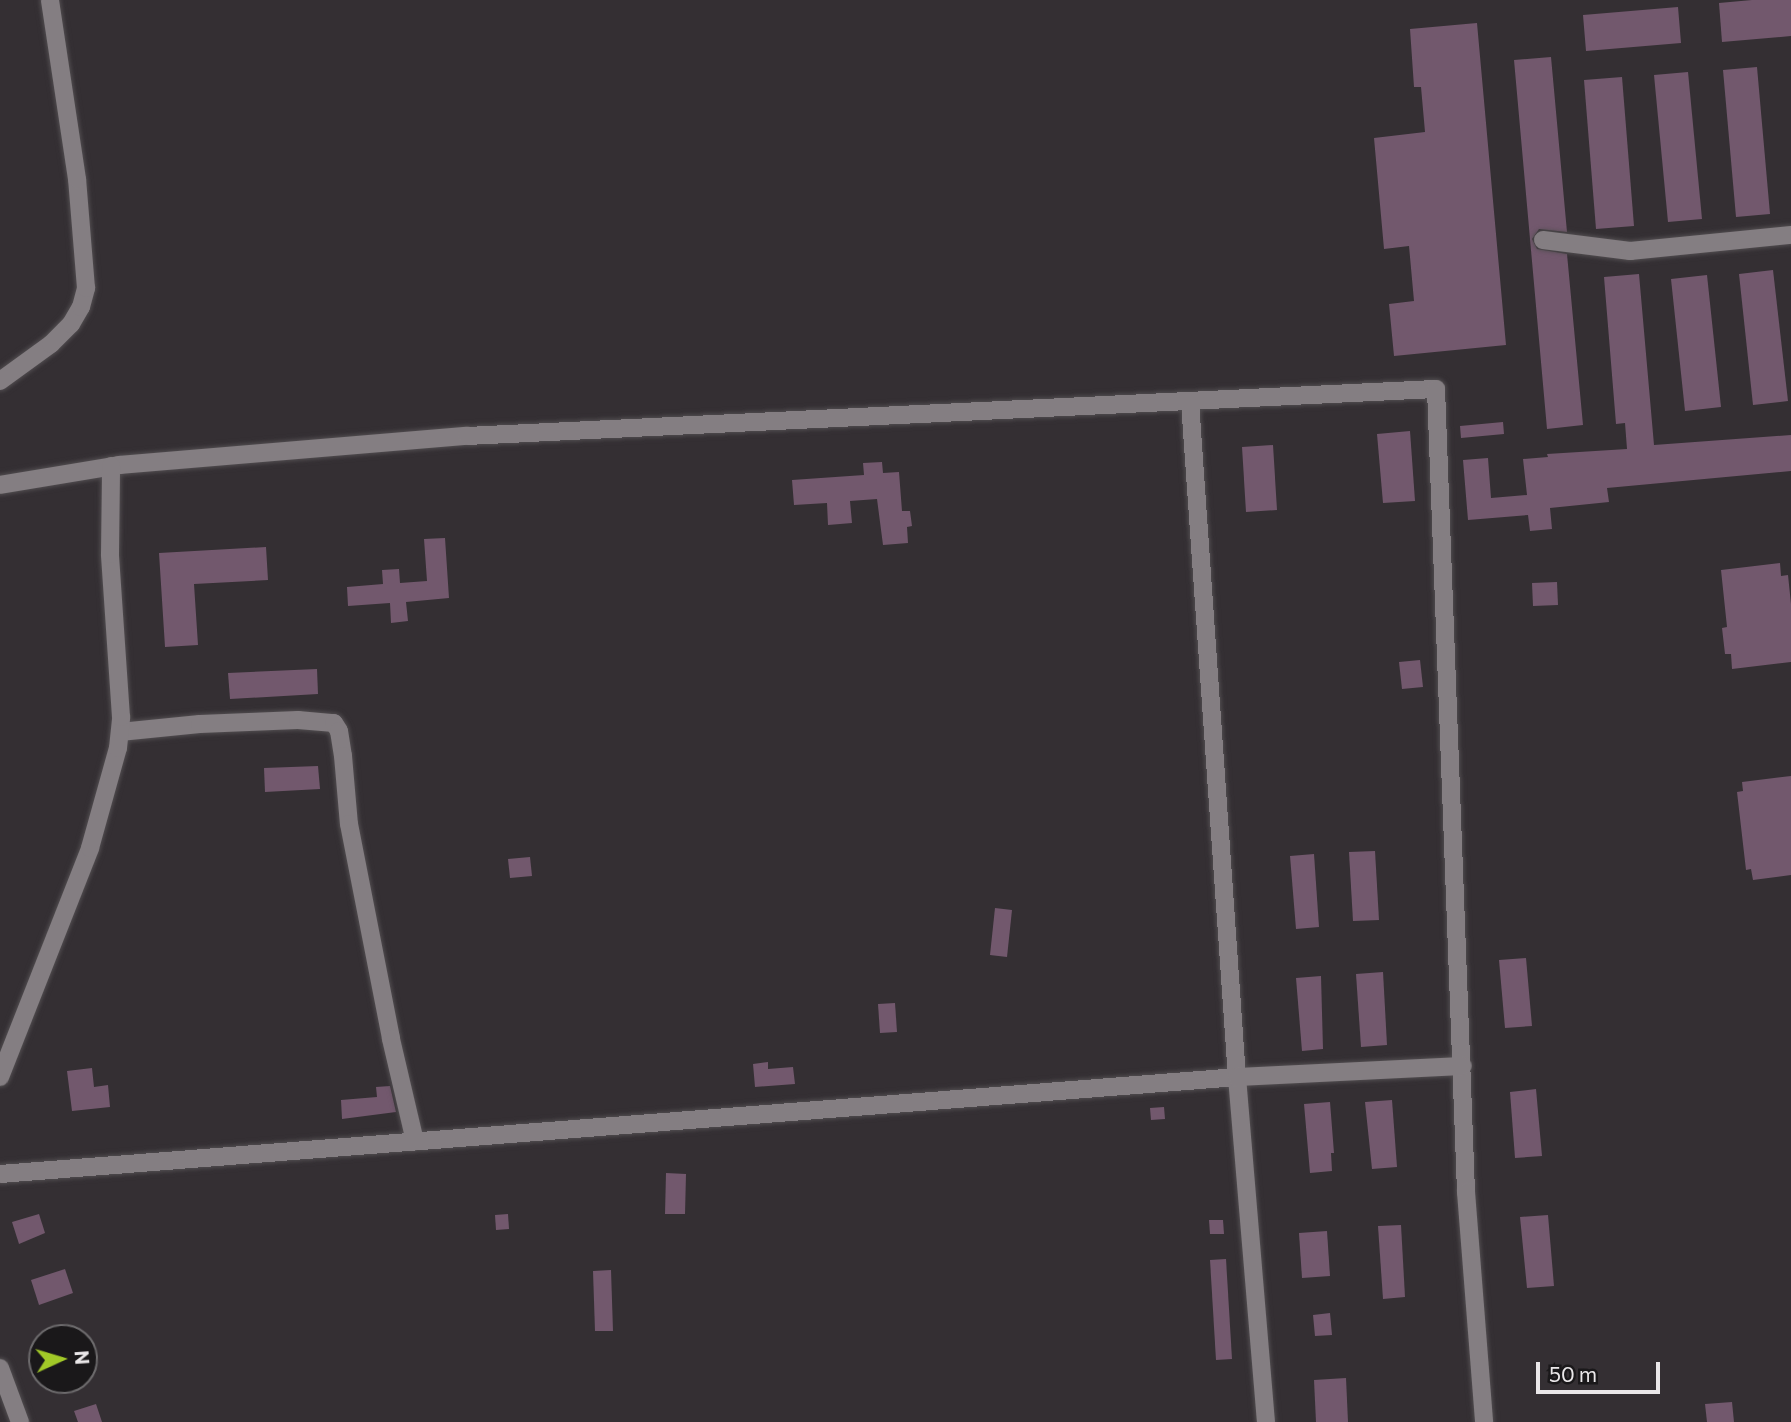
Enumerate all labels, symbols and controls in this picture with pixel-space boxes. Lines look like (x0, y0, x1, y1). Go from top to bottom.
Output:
north arrow (28, 1324, 98, 1394)
scale bar (1539, 1348, 1663, 1392)
text: N (70, 1350, 94, 1366)
text: 50 m (1549, 1361, 1597, 1386)

